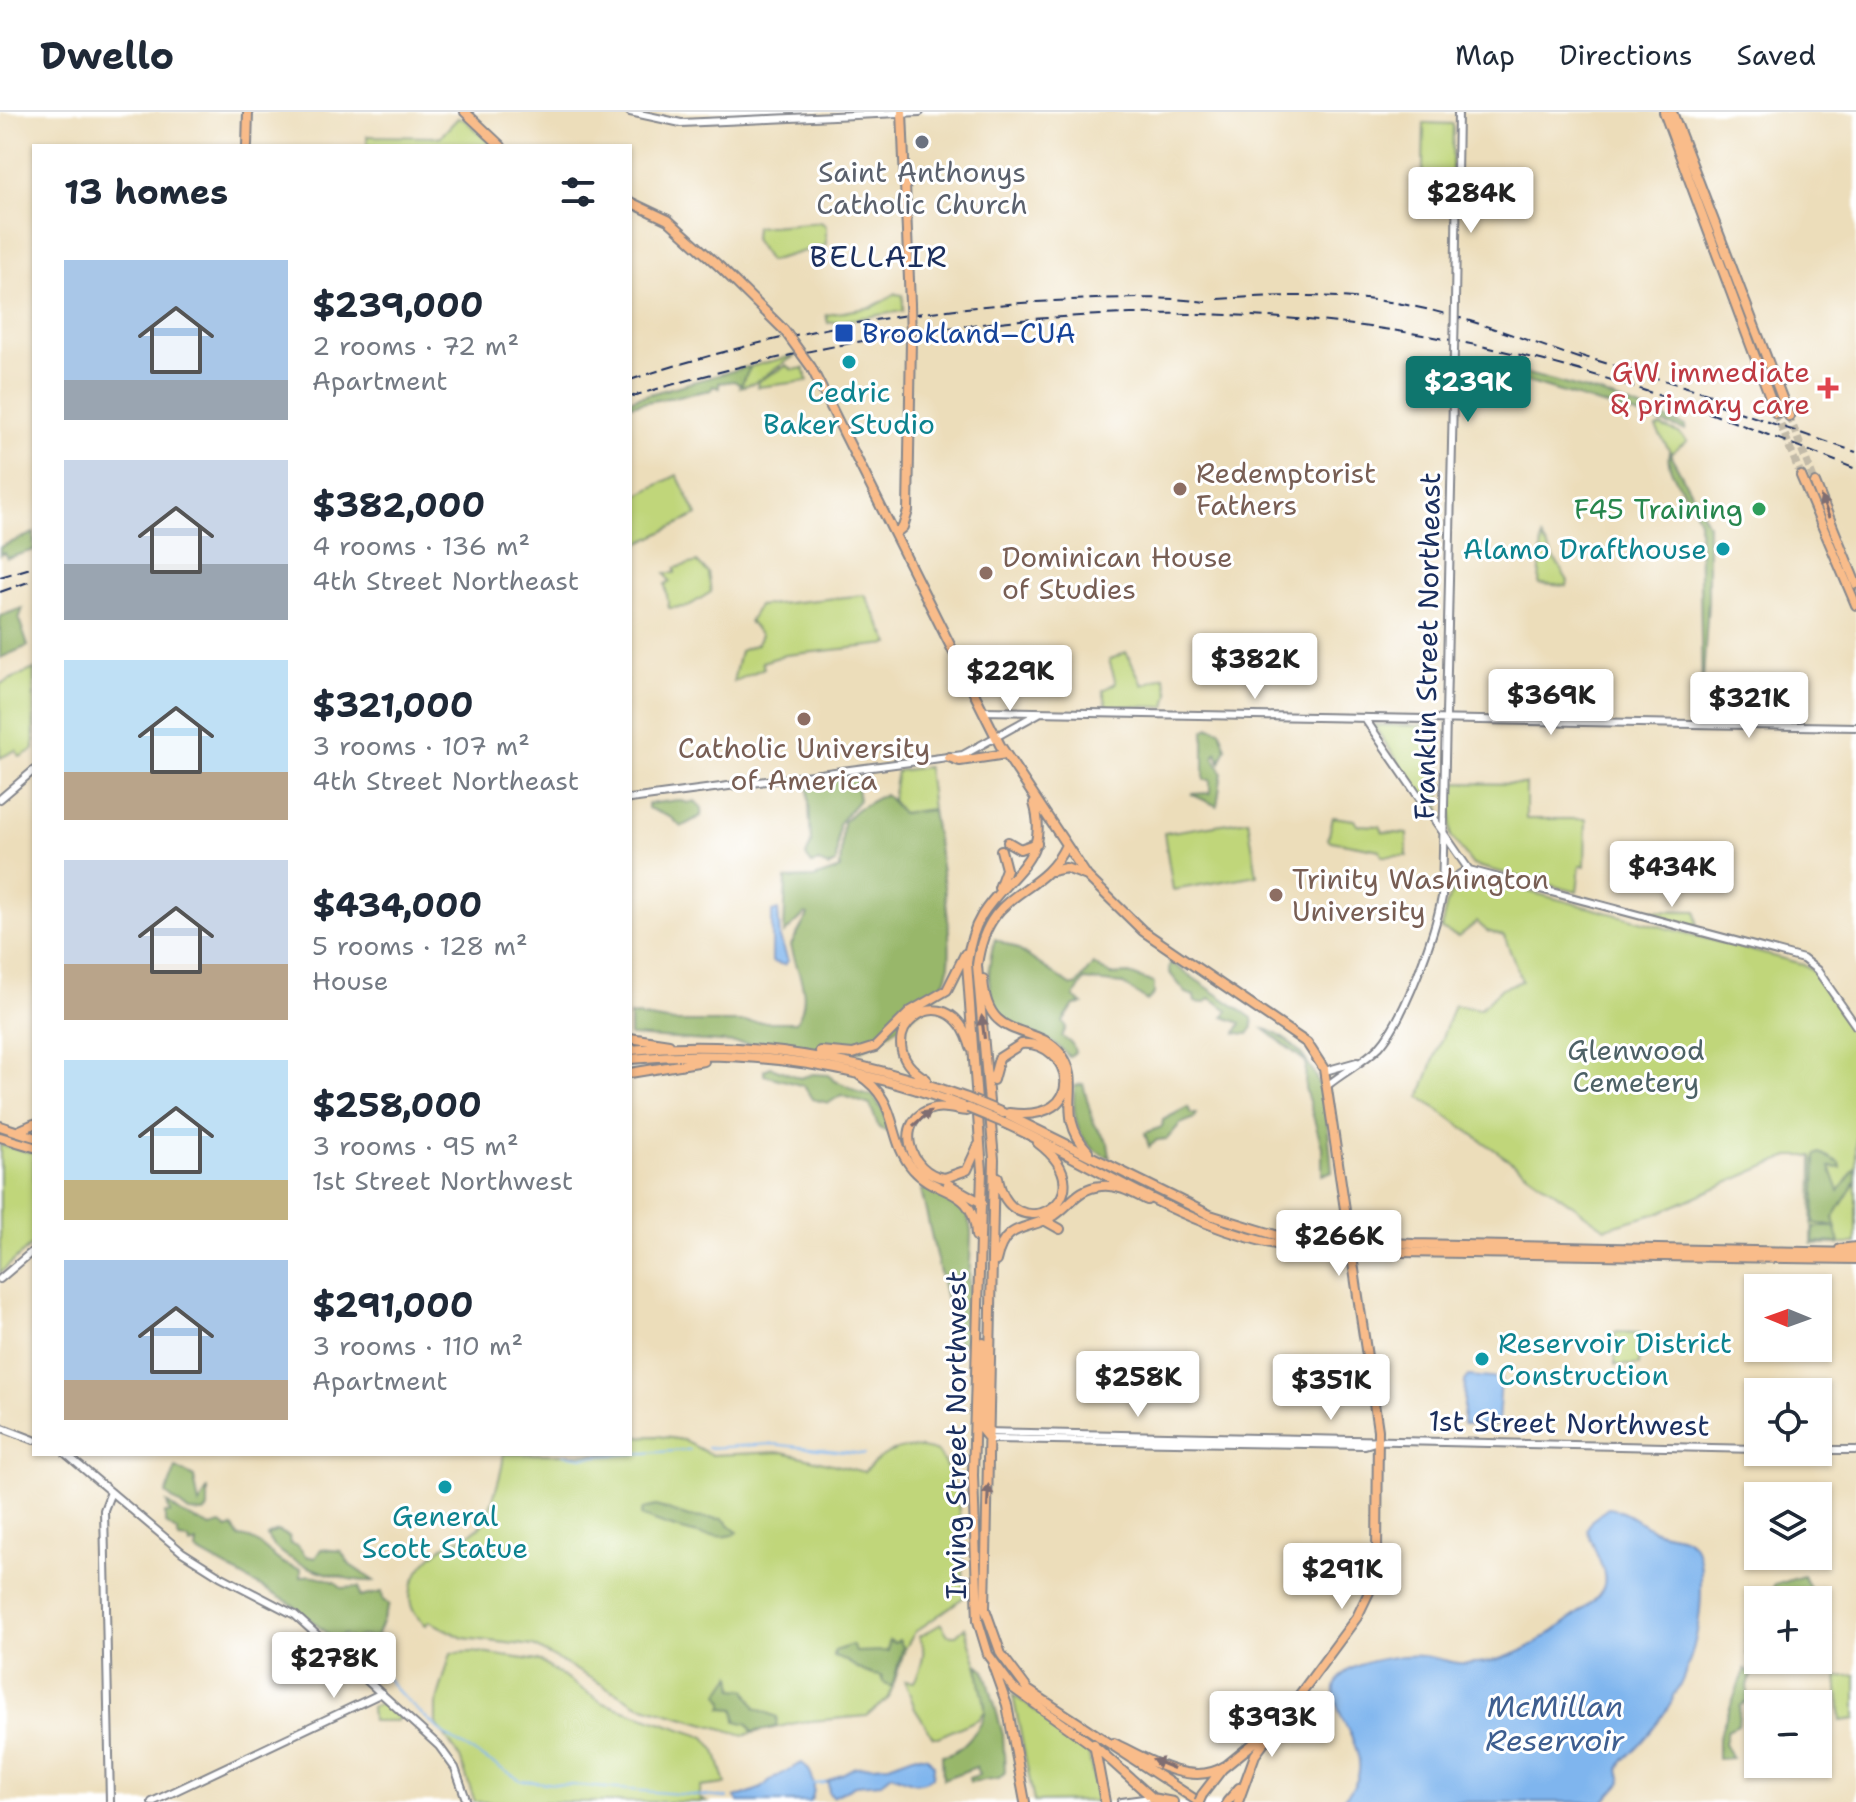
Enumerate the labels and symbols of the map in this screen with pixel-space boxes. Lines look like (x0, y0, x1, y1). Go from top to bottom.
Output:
marker: Saint Anthonys Catholic Church (913, 133, 931, 151)
place label: Saint Anthonys Catholic Church (816, 153, 1028, 223)
pin: $284K (1415, 167, 1527, 235)
district label: BELLAIR (809, 236, 949, 277)
place label: Brookland–CUA (862, 314, 1076, 352)
marker: Brookland–CUA (833, 322, 855, 344)
marker: Cedric Baker Studio (840, 353, 858, 371)
place label: GW immediate & primary care (1610, 353, 1810, 423)
pin: $239K (1412, 356, 1524, 424)
place label: Cedric Baker Studio (763, 373, 935, 443)
marker: GW immediate & primary care (1817, 377, 1839, 399)
place label: Redemptorist Fathers (1196, 454, 1376, 524)
street label: Franklin Street Northeast (1405, 472, 1449, 820)
marker: Redemptorist Fathers (1171, 480, 1189, 498)
place label: F45 Training (1574, 490, 1743, 528)
one-way arrow (1818, 495, 1831, 519)
marker: F45 Training (1750, 500, 1768, 518)
place label: Alamo Drafthouse (1463, 530, 1707, 568)
place label: Dominican House of Studies (1002, 538, 1233, 608)
marker: Alamo Drafthouse (1714, 540, 1732, 558)
marker: Dominican House of Studies (977, 564, 995, 582)
pin: $382K (1199, 633, 1311, 701)
pin: $229K (954, 645, 1066, 713)
pin: $369K (1495, 669, 1607, 737)
pin: $321K (1693, 672, 1805, 740)
marker: Catholic University of America (795, 710, 813, 728)
place label: Catholic University of America (678, 729, 930, 799)
pin: $434K (1616, 841, 1728, 909)
place label: Trinity Washington University (1292, 860, 1549, 930)
marker: Trinity Washington University (1267, 886, 1285, 904)
one-way arrow (976, 1015, 989, 1040)
park label: Glenwood Cemetery (1567, 1031, 1705, 1101)
one-way arrow (912, 1109, 932, 1127)
pin: $266K (1283, 1210, 1395, 1278)
street label: Irving Street Northwest (937, 1270, 975, 1600)
north arrow (1744, 1274, 1832, 1362)
place label: Reservoir District Construction (1498, 1324, 1732, 1394)
marker: Reservoir District Construction (1473, 1350, 1491, 1368)
pin: $258K (1082, 1351, 1194, 1419)
pin: $351K (1275, 1354, 1387, 1422)
street label: 1st Street Northwest (1428, 1402, 1710, 1444)
marker: General Scott Statue (436, 1478, 454, 1496)
one-way arrow (981, 1483, 994, 1508)
place label: General Scott Statue (362, 1497, 528, 1567)
pin: $291K (1286, 1543, 1398, 1611)
pin: $278K (278, 1632, 390, 1700)
water label: McMillan Reservoir (1485, 1686, 1625, 1761)
pin: $393K (1216, 1691, 1328, 1759)
one-way arrow (1151, 1757, 1175, 1770)

